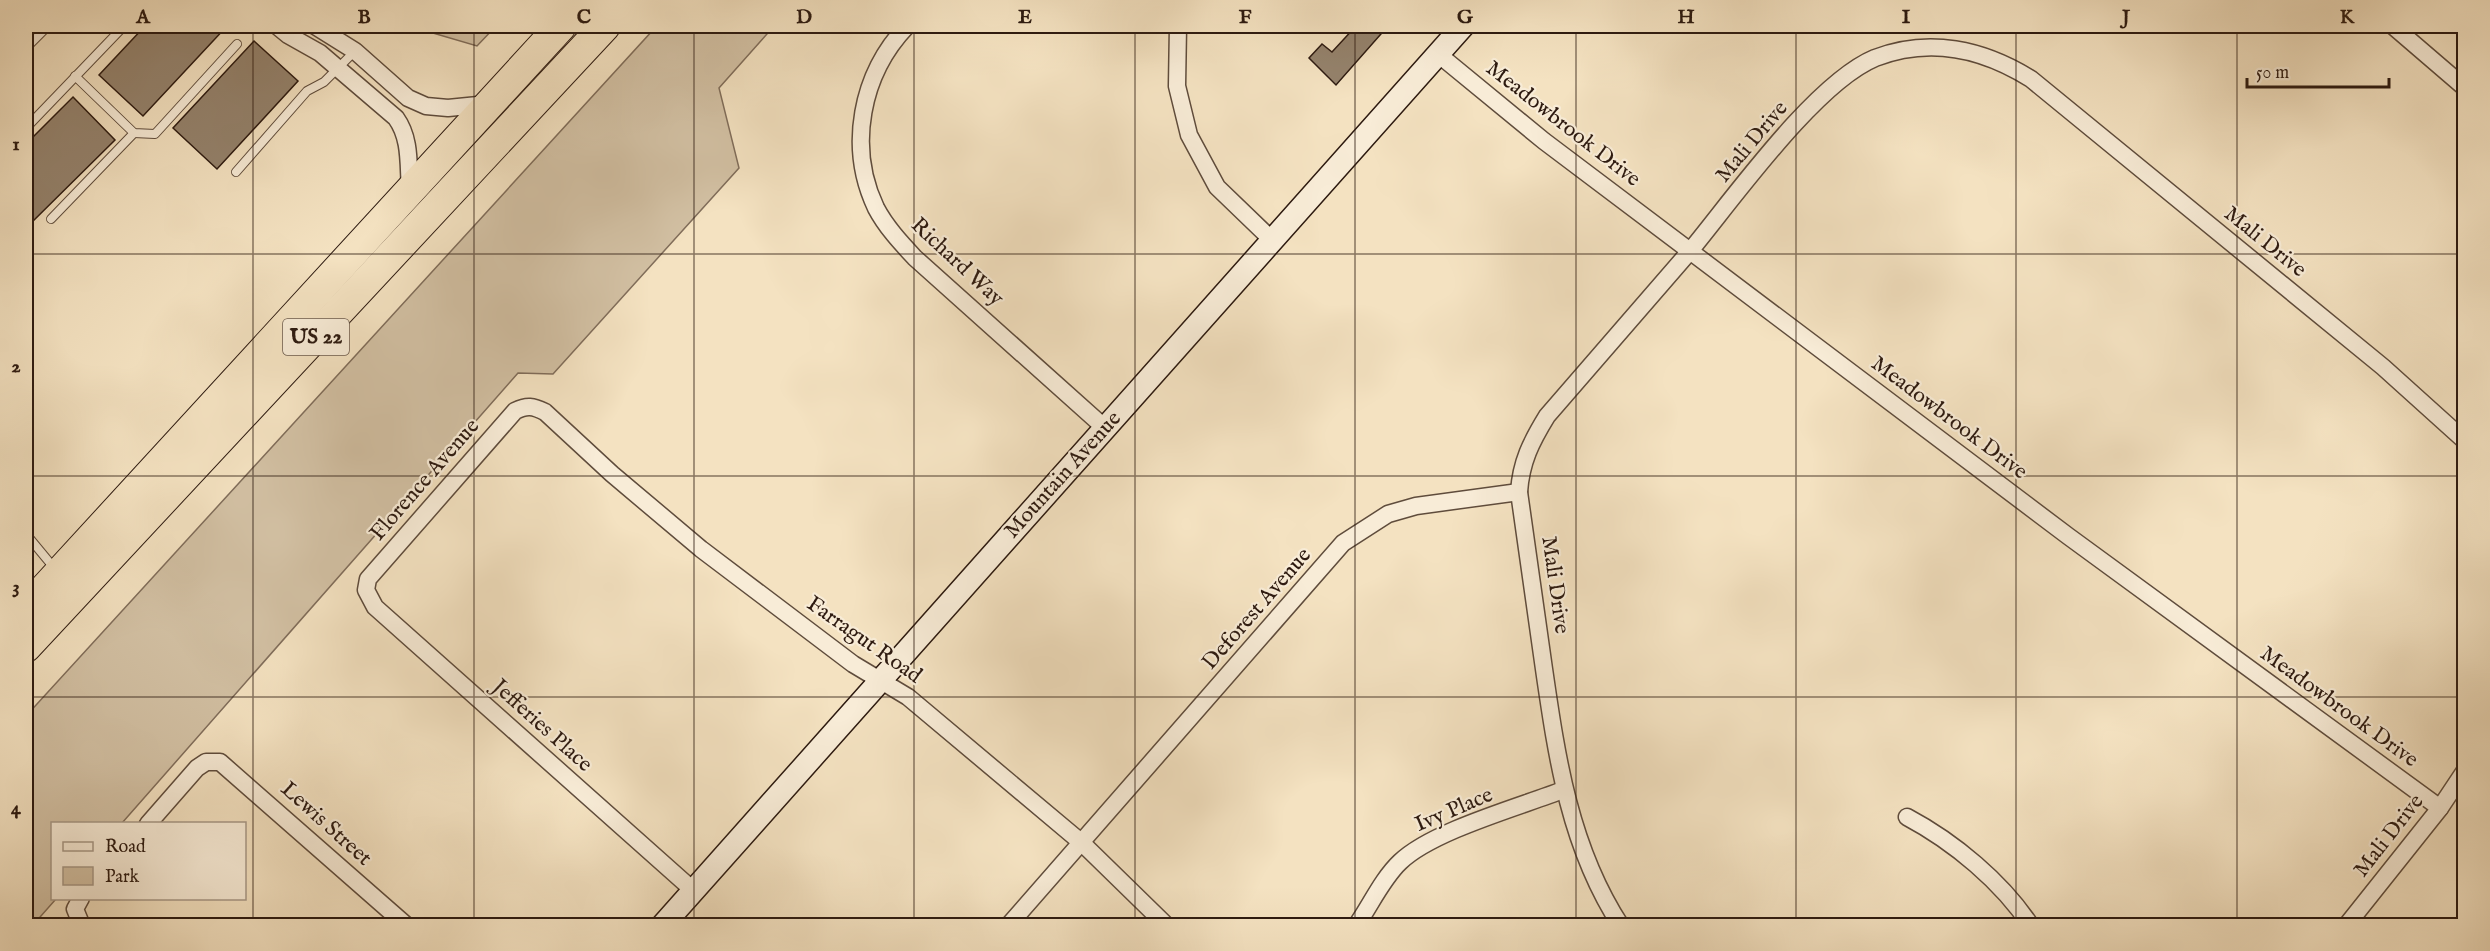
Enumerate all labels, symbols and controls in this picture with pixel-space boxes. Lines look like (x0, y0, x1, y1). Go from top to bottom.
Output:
text: A (135, 5, 151, 30)
text: B (357, 5, 371, 30)
text: C (577, 5, 591, 30)
text: D (796, 5, 812, 30)
text: E (1018, 5, 1032, 30)
text: F (1239, 5, 1252, 30)
text: G (1457, 5, 1474, 30)
text: H (1677, 5, 1695, 30)
text: I (1902, 5, 1911, 30)
text: J (2119, 5, 2131, 30)
text: K (2340, 5, 2356, 30)
scale bar (2247, 51, 2390, 89)
street label: Meadowbrook Drive (1480, 55, 1646, 193)
text: 50 m (2256, 62, 2289, 85)
street label: Mali Drive (1710, 95, 1794, 189)
text: 1 (12, 132, 20, 157)
street label: Mali Drive (2218, 200, 2312, 284)
street label: Richard Way (905, 212, 1010, 312)
road number: US 22 (283, 319, 349, 355)
street label: Meadowbrook Drive (1865, 350, 2033, 486)
text: 2 (11, 354, 21, 379)
street label: Mountain Avenue (998, 405, 1128, 545)
street label: Florence Avenue (364, 413, 486, 547)
street label: Mali Drive (1534, 534, 1576, 636)
street label: Deforest Avenue (1196, 542, 1318, 676)
text: 3 (12, 575, 20, 600)
street label: Farragut Road (801, 590, 927, 690)
street label: Meadowbrook Drive (2254, 640, 2424, 774)
street label: Jefferies Place (484, 671, 598, 779)
street label: Lewis Street (274, 776, 378, 873)
street label: Ivy Place (1411, 781, 1497, 839)
street label: Mali Drive (2348, 789, 2430, 883)
text: 4 (11, 796, 22, 821)
legend (51, 822, 246, 900)
text: Road (105, 836, 146, 859)
text: Park (105, 866, 140, 889)

